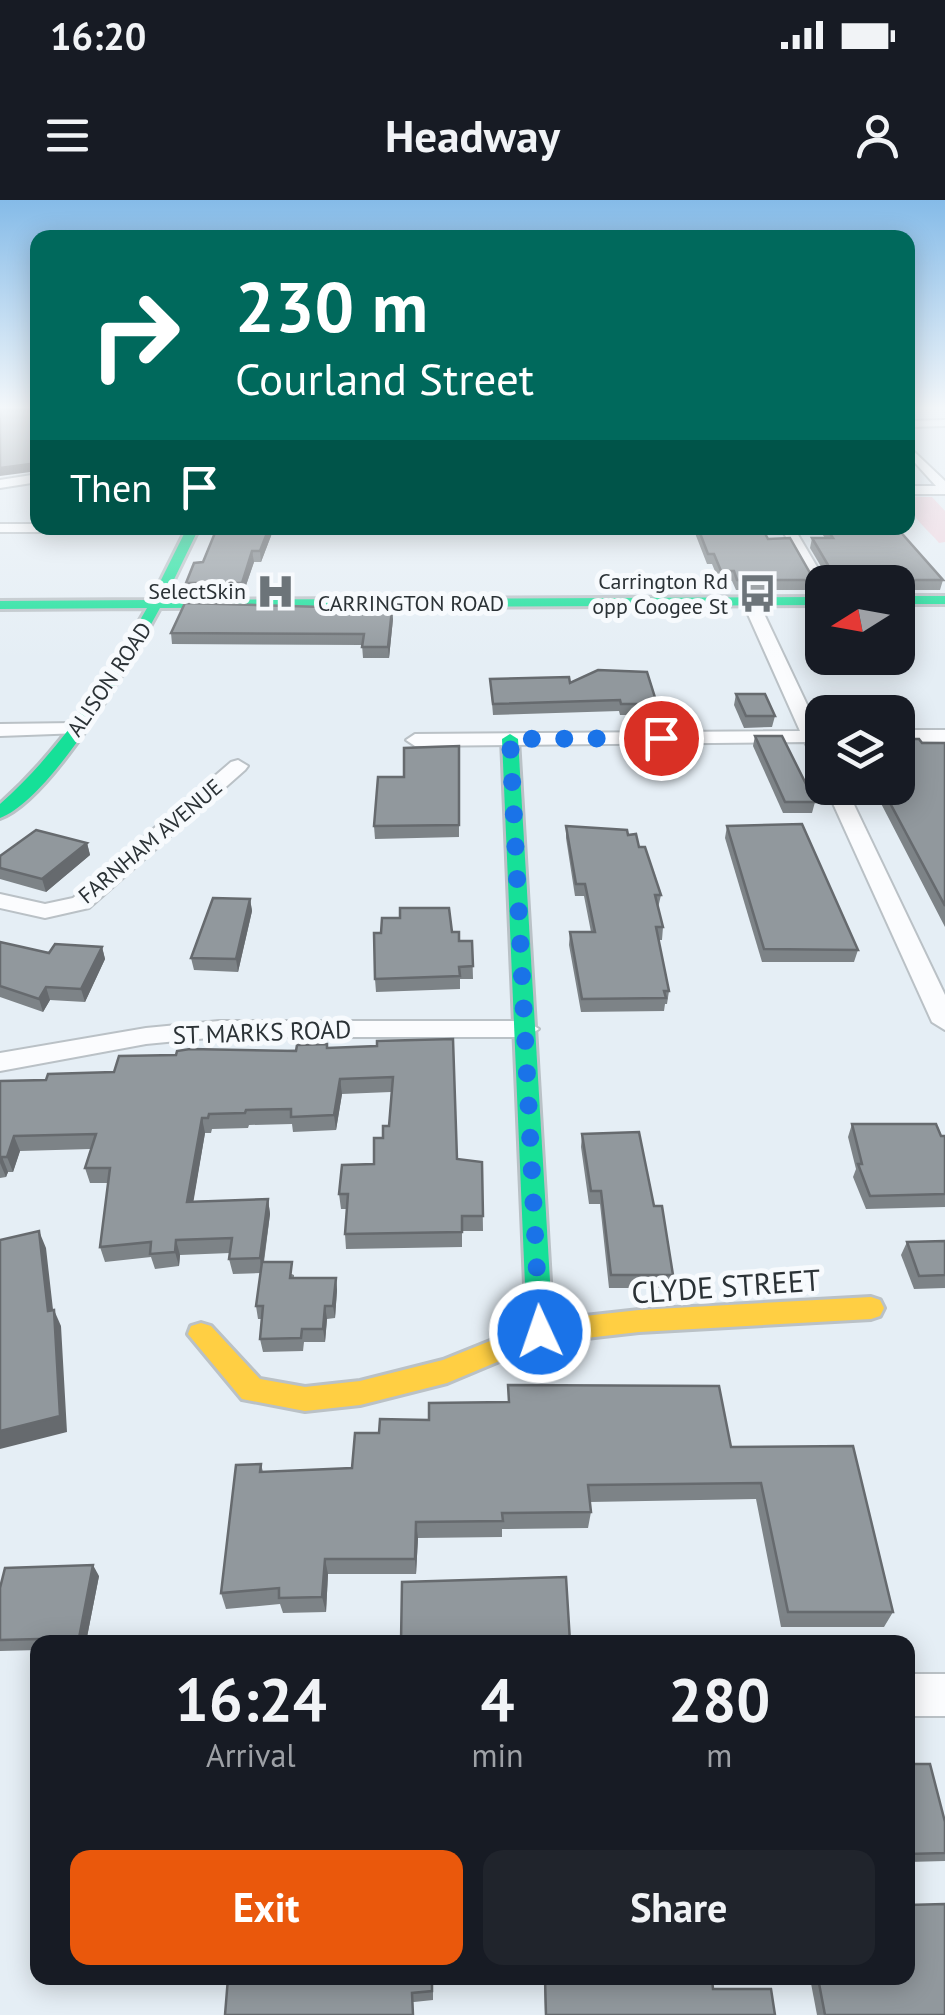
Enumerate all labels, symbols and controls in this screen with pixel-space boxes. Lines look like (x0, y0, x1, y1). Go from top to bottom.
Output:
text: 16:20 (50, 11, 146, 60)
text: Headway (385, 106, 560, 164)
icon: menu (40, 108, 95, 163)
icon: person (850, 108, 905, 163)
text: 230 m (235, 261, 428, 351)
icon: right (70, 270, 200, 400)
text: Courland Street (235, 349, 534, 407)
icon: arrive (172, 460, 227, 515)
text: Then (70, 463, 152, 512)
north arrow (805, 565, 915, 675)
map controls (805, 565, 915, 805)
place label: Carrington Rd opp Coogee St (592, 567, 729, 620)
hospital icon: SelectSkin (255, 570, 297, 612)
bus stop icon: Carrington Rd opp Coogee St (737, 573, 779, 615)
place label: SelectSkin (148, 577, 246, 605)
street label: CARRINGTON ROAD (318, 589, 504, 617)
street label: ALISON ROAD (61, 616, 157, 742)
button: layers (805, 695, 915, 805)
pin (619, 696, 704, 781)
icon: arrive (634, 711, 689, 766)
street label: FARNHAM AVENUE (72, 773, 228, 909)
street label: ST MARKS ROAD (172, 1013, 352, 1051)
street label: CLYDE STREET (630, 1259, 822, 1312)
position arrow (488, 1280, 592, 1384)
text: 16:24 (175, 1660, 327, 1738)
text: 4 (481, 1660, 515, 1738)
text: 280 (668, 1660, 770, 1738)
text: Arrival (206, 1734, 296, 1776)
text: min (472, 1734, 524, 1776)
text: m (706, 1734, 732, 1776)
button: Exit (70, 1850, 463, 1965)
button: Share (483, 1850, 875, 1965)

